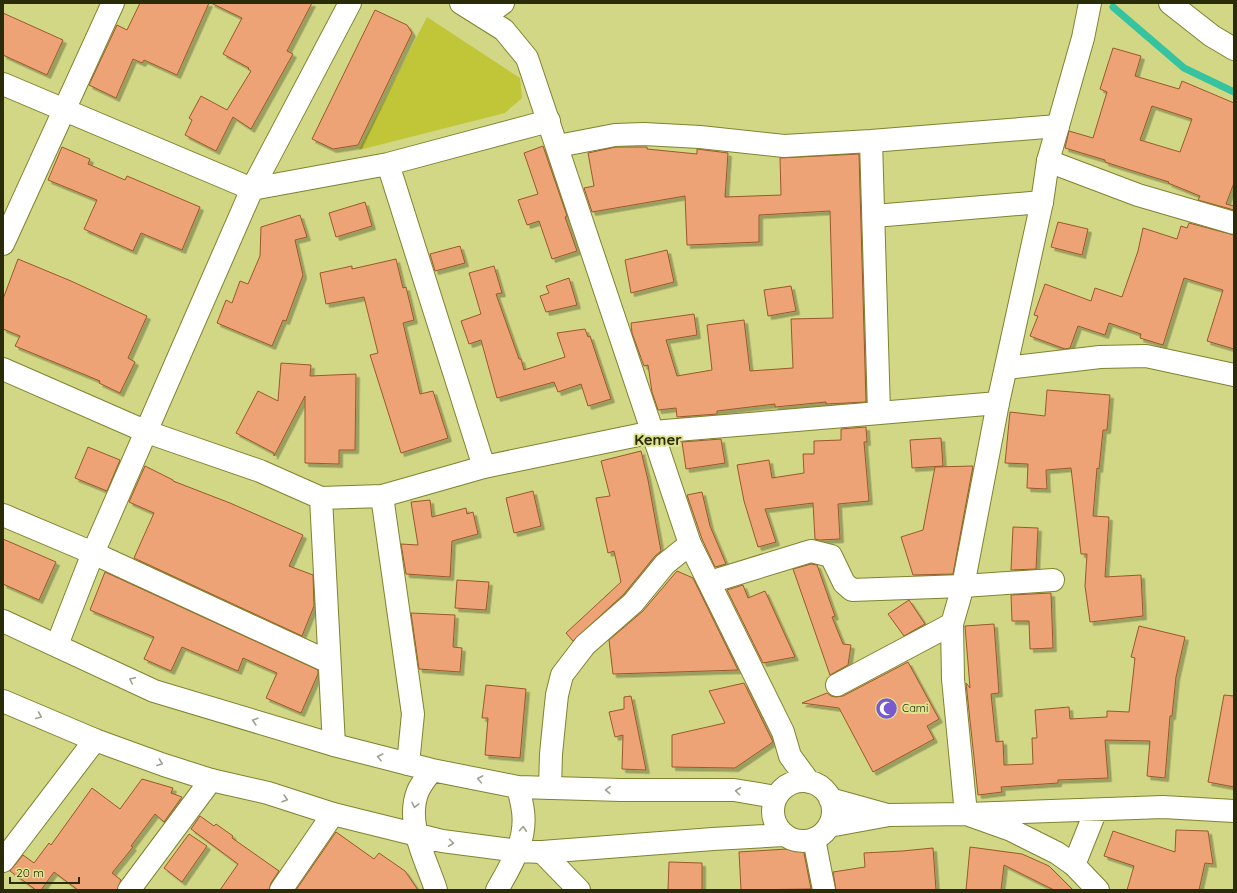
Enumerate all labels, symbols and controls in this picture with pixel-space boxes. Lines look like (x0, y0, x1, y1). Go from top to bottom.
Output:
district label: Kemer (634, 430, 682, 449)
one-way arrow (129, 677, 136, 685)
mosque icon: Cami (873, 695, 899, 721)
place label: Cami (902, 701, 928, 715)
one-way arrow (35, 712, 42, 720)
one-way arrow (252, 717, 259, 726)
one-way arrow (377, 753, 384, 762)
one-way arrow (157, 759, 164, 767)
one-way arrow (477, 776, 483, 784)
one-way arrow (605, 786, 611, 794)
one-way arrow (735, 787, 741, 796)
one-way arrow (281, 794, 288, 803)
one-way arrow (412, 802, 420, 808)
one-way arrow (518, 826, 527, 832)
one-way arrow (448, 838, 454, 847)
scale bar (10, 859, 79, 885)
text: 20 m (16, 865, 44, 880)

